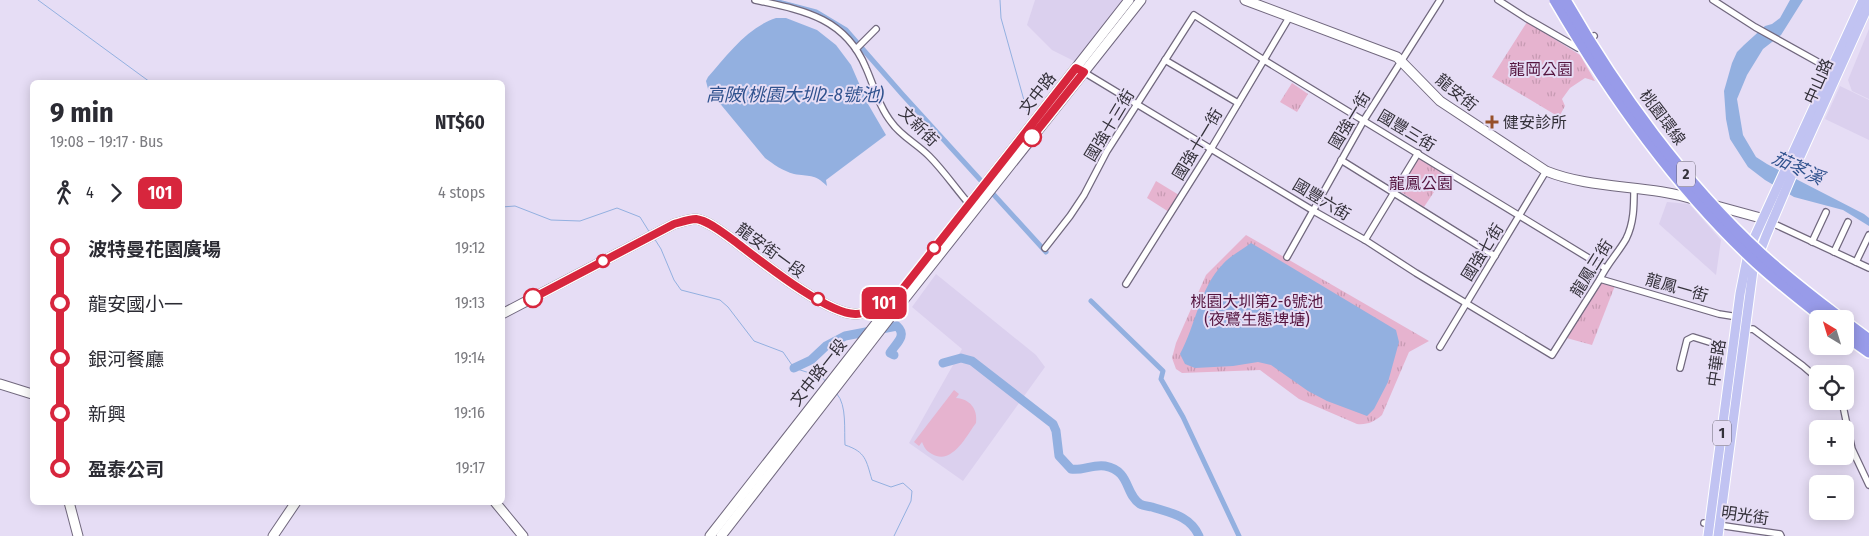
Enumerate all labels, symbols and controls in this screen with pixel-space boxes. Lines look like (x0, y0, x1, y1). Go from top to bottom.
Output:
street label: 中山路 (1800, 55, 1837, 107)
park label: 龍岡公園 (1509, 60, 1573, 79)
street label: 文中路 (1015, 69, 1060, 118)
street label: 龍安街 (1432, 70, 1481, 115)
water label: 高陂(桃園大圳2-8號池) (706, 84, 884, 106)
street label: 國強十三街 (1081, 86, 1138, 164)
street label: 桃園環線 (1636, 86, 1689, 149)
street label: 國強一街 (1325, 88, 1374, 153)
text: 9 min (50, 96, 114, 129)
street label: 文新街 (895, 103, 942, 150)
street label: 國強十一街 (1169, 105, 1226, 183)
street label: 國豐三街 (1374, 106, 1439, 155)
text: NT$60 (435, 111, 485, 134)
place label: 健安診所 (1503, 113, 1567, 132)
marker: 健安診所 (1485, 115, 1499, 129)
unlabelled marker (1022, 127, 1042, 147)
text: 19:08 – 19:17 · Bus (50, 132, 163, 151)
water label: 茄苳溪 (1769, 147, 1830, 191)
road number: 2 (1677, 162, 1695, 186)
park label: 龍鳳公園 (1389, 174, 1453, 193)
street label: 國豐六街 (1289, 175, 1354, 224)
icon: walk (50, 179, 78, 207)
icon: forward (102, 179, 130, 207)
text: 101 (148, 182, 172, 204)
text: 4 (86, 183, 94, 202)
text: 4 stops (438, 183, 485, 202)
street label: 龍安街一段 (733, 219, 809, 282)
street label: 國強七街 (1457, 220, 1507, 284)
street label: 龍鳳三街 (1566, 236, 1616, 300)
text: 波特曼花園廣場 (88, 238, 221, 261)
text: 19:12 (455, 238, 485, 257)
unlabelled marker (927, 241, 941, 255)
unlabelled marker (596, 254, 610, 268)
street label: 龍鳳一街 (1643, 270, 1710, 305)
line badge: 101 (855, 287, 913, 319)
unlabelled marker (523, 288, 543, 308)
unlabelled marker (811, 292, 825, 306)
text: 101 (872, 292, 896, 314)
park label: 桃園大圳第2-6號池 (夜鷺生態埤塘) (1191, 292, 1323, 329)
text: 龍安國小一 (88, 293, 183, 316)
text: 19:13 (455, 293, 485, 312)
north arrow (1809, 310, 1854, 355)
map controls (1809, 310, 1854, 520)
street label: 文中路一段 (786, 335, 851, 410)
street label: 中華路 (1704, 338, 1729, 388)
text: 銀河餐廳 (88, 348, 164, 371)
text: 19:14 (454, 348, 485, 367)
button: locate (1809, 365, 1854, 410)
text: 新興 (88, 403, 126, 426)
text: 19:16 (454, 403, 485, 422)
road number: 1 (1713, 420, 1731, 446)
button: + (1809, 420, 1854, 465)
text: 盈泰公司 (88, 458, 164, 481)
text: 19:17 (456, 458, 485, 477)
button: − (1809, 475, 1854, 520)
street label: 明光街 (1720, 503, 1770, 528)

